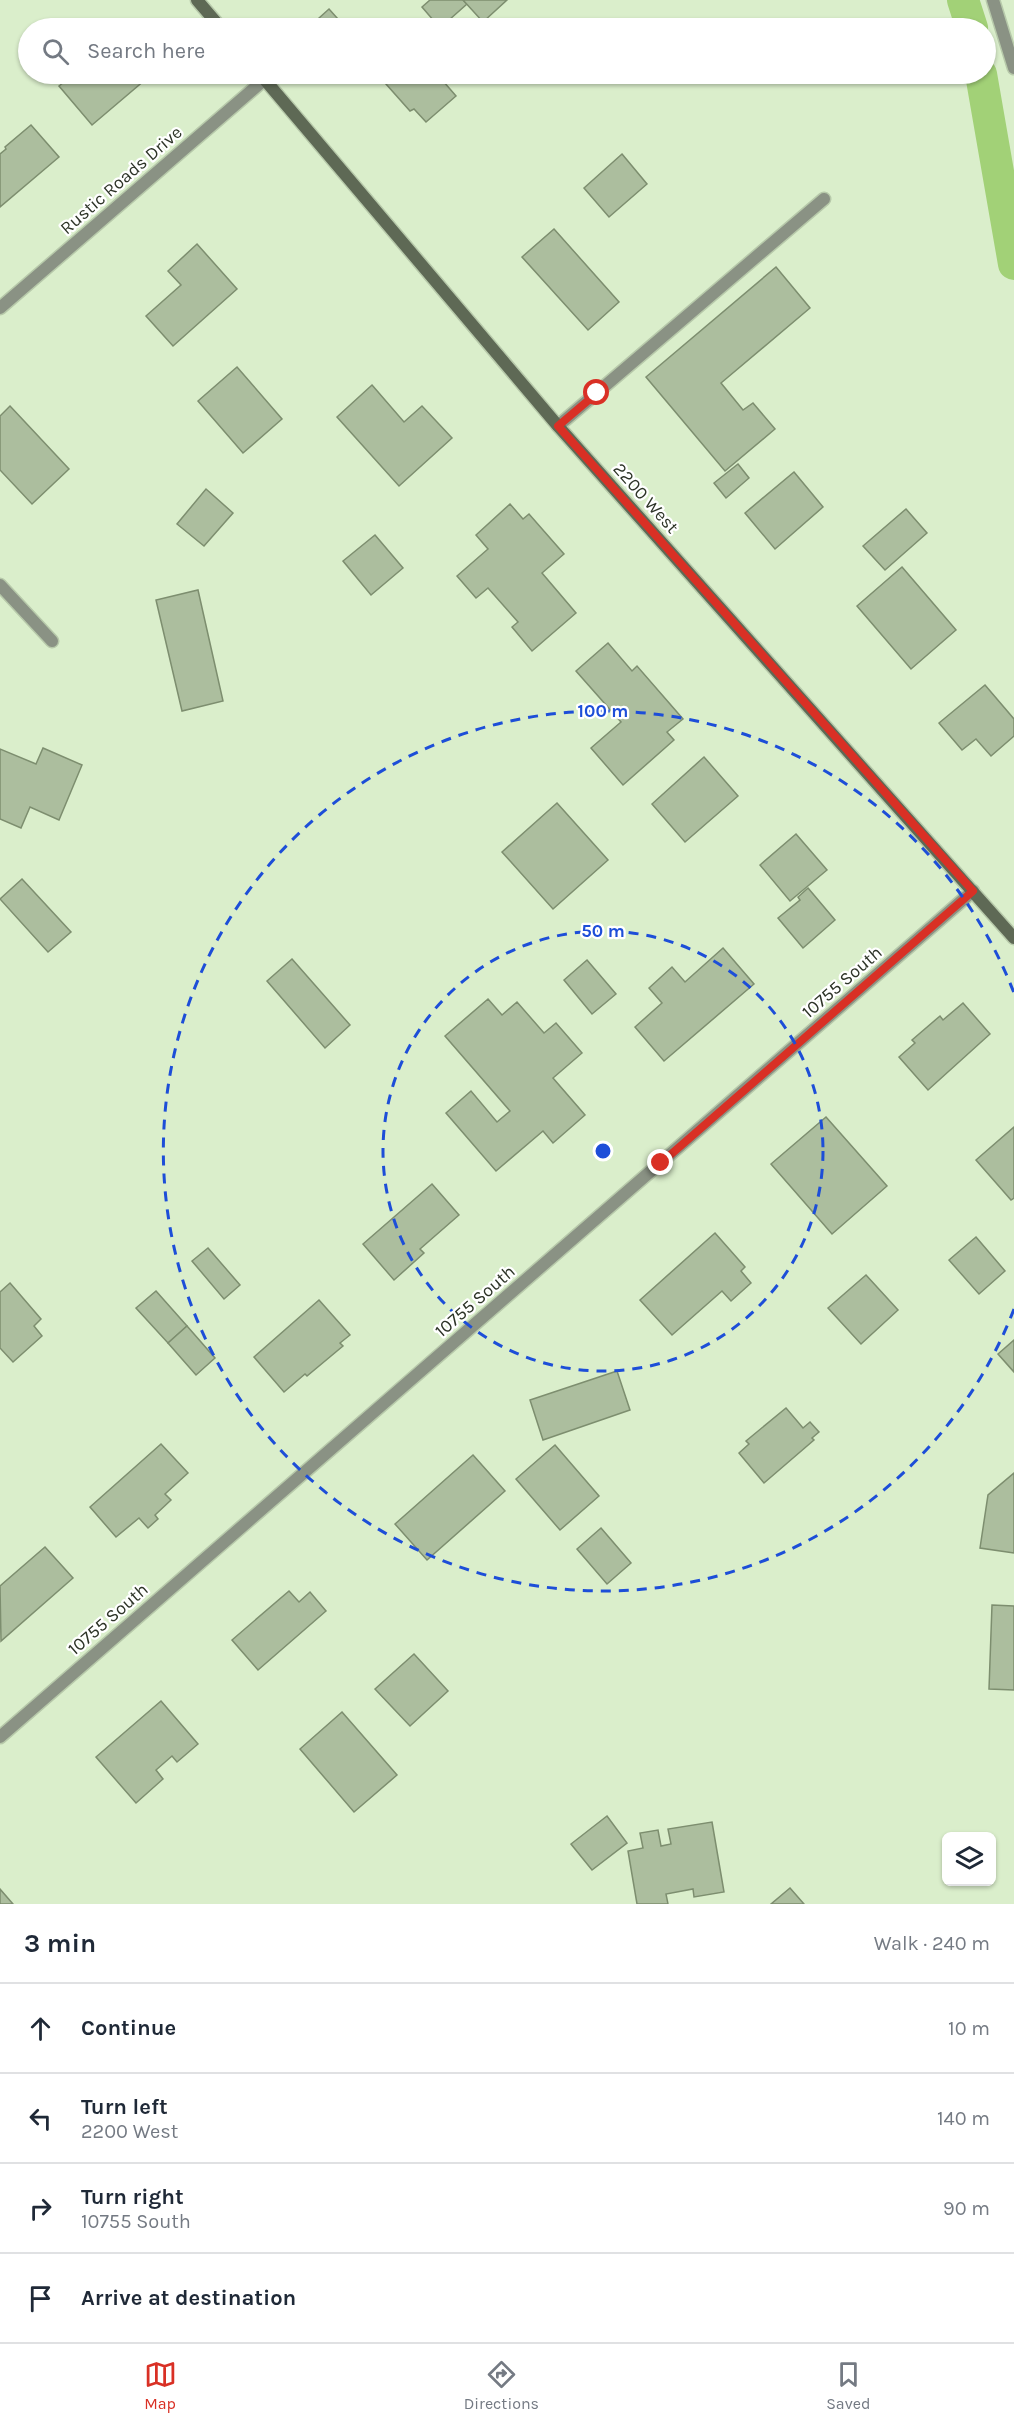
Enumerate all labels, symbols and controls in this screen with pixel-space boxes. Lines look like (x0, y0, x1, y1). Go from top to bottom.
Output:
search box (18, 18, 996, 84)
icon: search (39, 35, 72, 68)
text: Search here (87, 38, 205, 64)
street label: Rustic Roads Drive (56, 121, 186, 239)
route start (583, 379, 609, 405)
street label: 2200 West (609, 458, 684, 538)
text: 100 m (578, 700, 628, 722)
text: 50 m (581, 920, 625, 942)
street label: 10755 South (797, 941, 887, 1023)
centre of rings (593, 1141, 613, 1161)
route end (647, 1149, 673, 1175)
street label: 10755 South (430, 1260, 520, 1342)
street label: 10755 South (63, 1578, 153, 1660)
map controls (942, 1832, 996, 1886)
button: layers (942, 1832, 996, 1886)
text: 3 min (24, 1928, 96, 1959)
text: Walk · 240 m (874, 1932, 990, 1955)
icon: ahead (24, 2012, 57, 2045)
text: Continue (81, 2015, 176, 2041)
text: 10 m (948, 2017, 990, 2040)
text: Turn left (81, 2094, 168, 2120)
icon: left (24, 2102, 57, 2135)
text: 140 m (937, 2107, 990, 2130)
text: 2200 West (81, 2120, 178, 2143)
text: Turn right (81, 2184, 184, 2210)
icon: right (24, 2192, 57, 2225)
text: 90 m (943, 2197, 990, 2220)
text: 10755 South (81, 2210, 191, 2233)
icon: arrive (24, 2282, 57, 2315)
text: Arrive at destination (81, 2285, 296, 2311)
tab: Map (144, 2358, 177, 2413)
tab: Directions (464, 2358, 539, 2413)
tab: Saved (826, 2358, 870, 2413)

